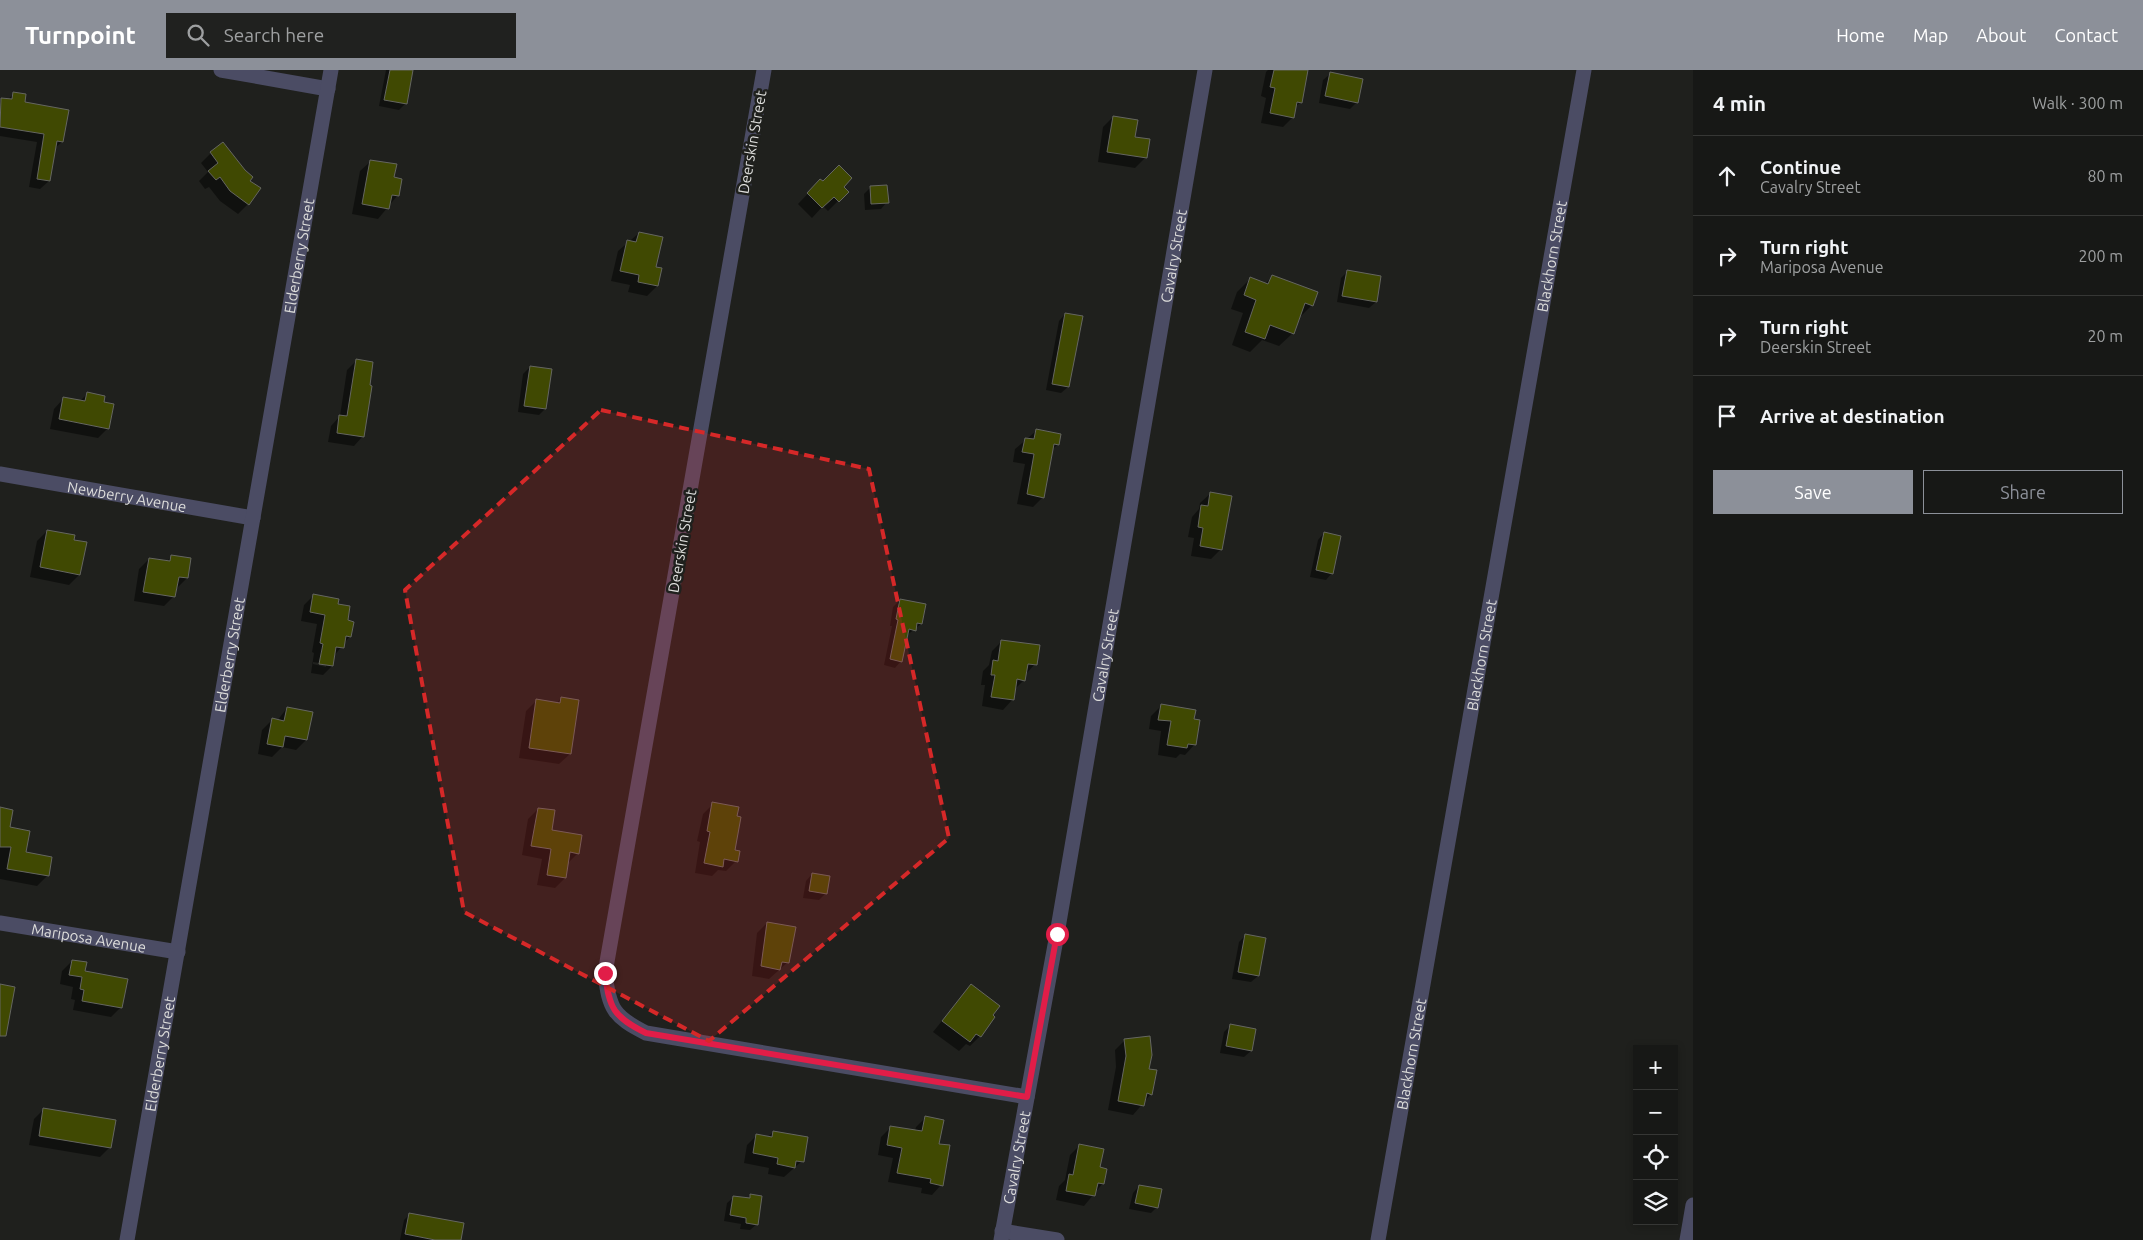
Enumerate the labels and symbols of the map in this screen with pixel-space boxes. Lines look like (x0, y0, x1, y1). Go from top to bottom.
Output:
street label: Deerskin Street (735, 89, 769, 195)
street label: Elderberry Street (280, 197, 317, 315)
street label: Blackhorn Street (1533, 199, 1569, 313)
street label: Cavalry Street (1157, 208, 1190, 304)
street label: Newberry Avenue (66, 477, 188, 515)
street label: Deerskin Street (665, 488, 699, 594)
street label: Elderberry Street (211, 596, 247, 714)
street label: Blackhorn Street (1463, 598, 1499, 712)
street label: Cavalry Street (1088, 607, 1121, 703)
street label: Mariposa Avenue (30, 920, 147, 955)
route start (1046, 923, 1069, 946)
route end (594, 962, 617, 985)
street label: Elderberry Street (141, 995, 178, 1113)
street label: Blackhorn Street (1393, 997, 1429, 1111)
street label: Cavalry Street (999, 1109, 1033, 1205)

